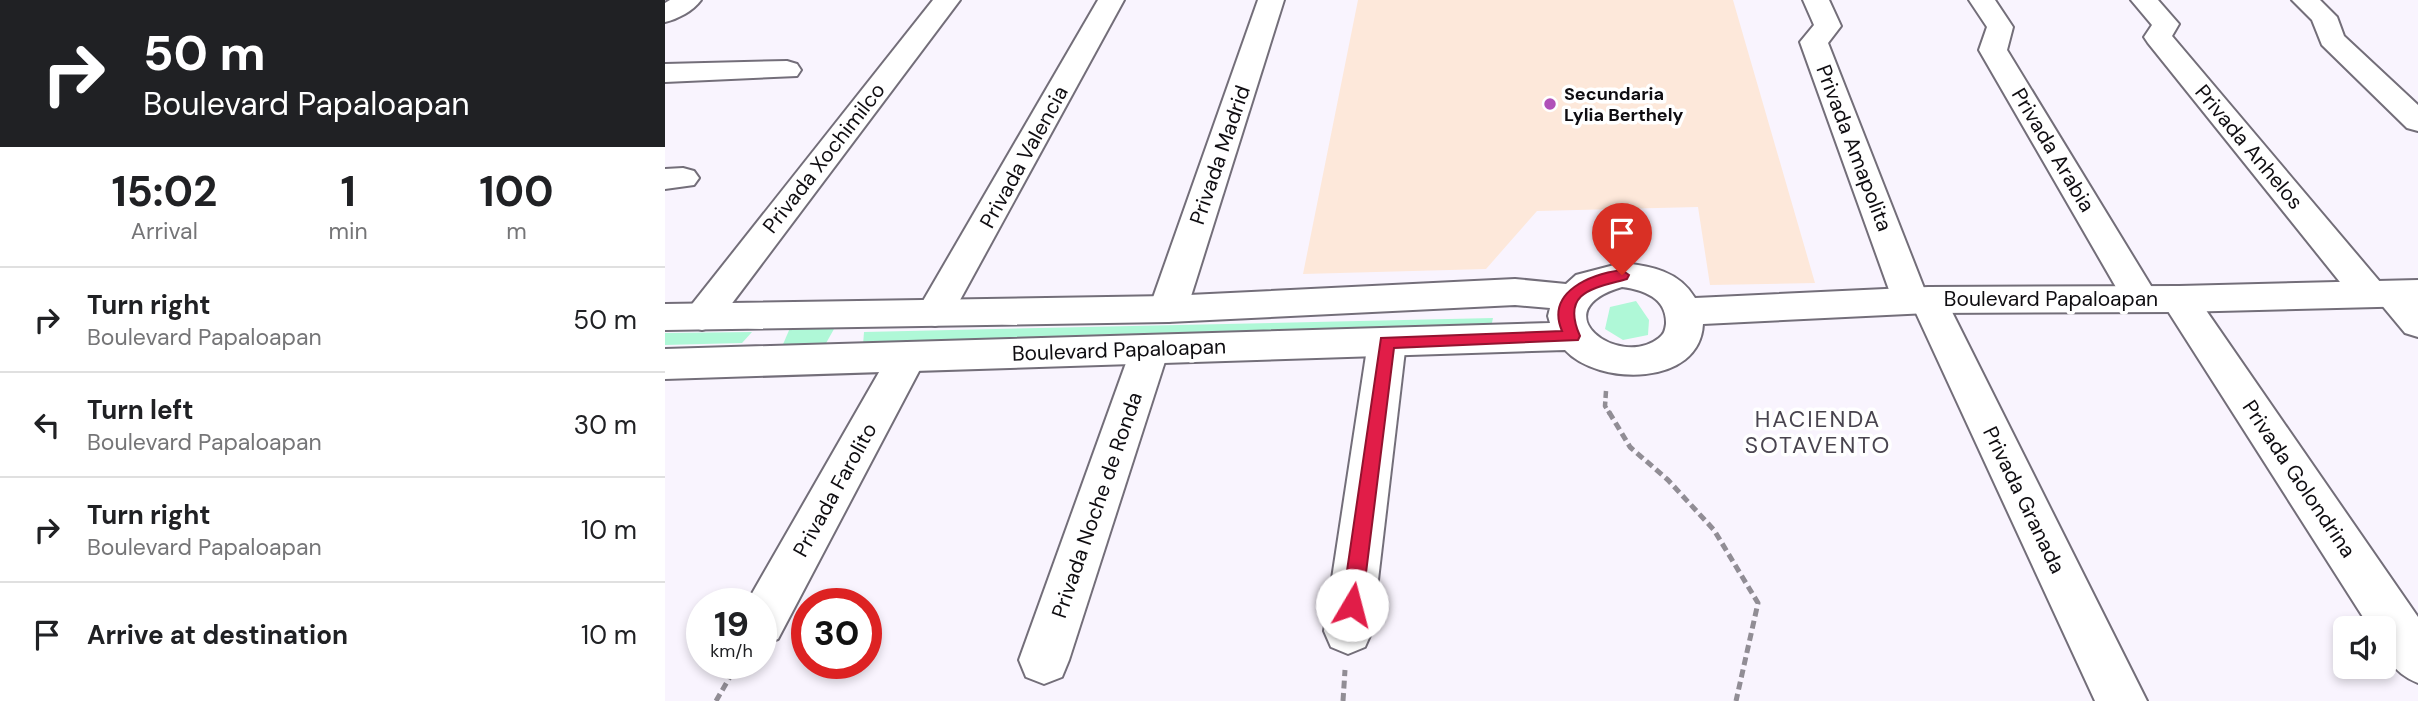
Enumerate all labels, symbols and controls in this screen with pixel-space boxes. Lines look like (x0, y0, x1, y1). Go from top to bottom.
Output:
text: 50 m (143, 21, 266, 85)
icon: right (28, 28, 119, 119)
street label: Privada Amapolita (1809, 61, 1899, 235)
street label: Privada Xochimilco (756, 77, 892, 239)
street label: Privada Anhelos (2189, 79, 2309, 215)
street label: Privada Valencia (973, 81, 1075, 233)
street label: Privada Madrid (1183, 82, 1257, 228)
place label: Secundaria Lylia Berthely (1564, 82, 1683, 127)
text: Boulevard Papaloapan (143, 83, 470, 125)
street label: Privada Arabia (2005, 83, 2101, 217)
marker: Secundaria Lylia Berthely (1542, 96, 1558, 112)
text: 15:02 (111, 164, 217, 219)
text: 1 (340, 164, 356, 219)
text: 100 (479, 164, 554, 219)
pin (1592, 203, 1652, 275)
icon: arrive (1603, 214, 1641, 252)
text: Arrival (131, 216, 198, 246)
text: min (329, 216, 368, 246)
text: m (506, 216, 527, 246)
street label: Boulevard Papaloapan (1944, 285, 2158, 313)
text: Turn right (87, 288, 211, 322)
icon: right (28, 301, 66, 339)
text: 50 m (573, 303, 637, 337)
text: Boulevard Papaloapan (87, 322, 322, 352)
street label: Boulevard Papaloapan (1011, 332, 1227, 368)
street label: Privada Noche de Ronda (1045, 388, 1149, 622)
text: Turn left (87, 393, 194, 427)
street label: Privada Golondrina (2236, 395, 2362, 563)
district label: HACIENDA SOTAVENTO (1745, 404, 1891, 460)
icon: left (28, 406, 66, 444)
text: 30 m (574, 408, 637, 442)
street label: Privada Farolito (787, 418, 883, 562)
street label: Privada Granada (1976, 422, 2072, 578)
text: Boulevard Papaloapan (87, 427, 322, 457)
text: Turn right (87, 498, 211, 532)
icon: right (28, 511, 66, 549)
text: 10 m (581, 513, 637, 547)
text: Boulevard Papaloapan (87, 532, 322, 562)
position arrow (1315, 568, 1389, 642)
speed limit sign: 30 (791, 588, 882, 679)
text: 19 (714, 601, 749, 647)
icon: arrive (28, 616, 66, 654)
map controls (2333, 616, 2396, 679)
button: sound (2333, 616, 2396, 679)
text: Arrive at destination (87, 618, 348, 652)
text: 10 m (581, 618, 637, 652)
text: km/h (710, 639, 753, 663)

